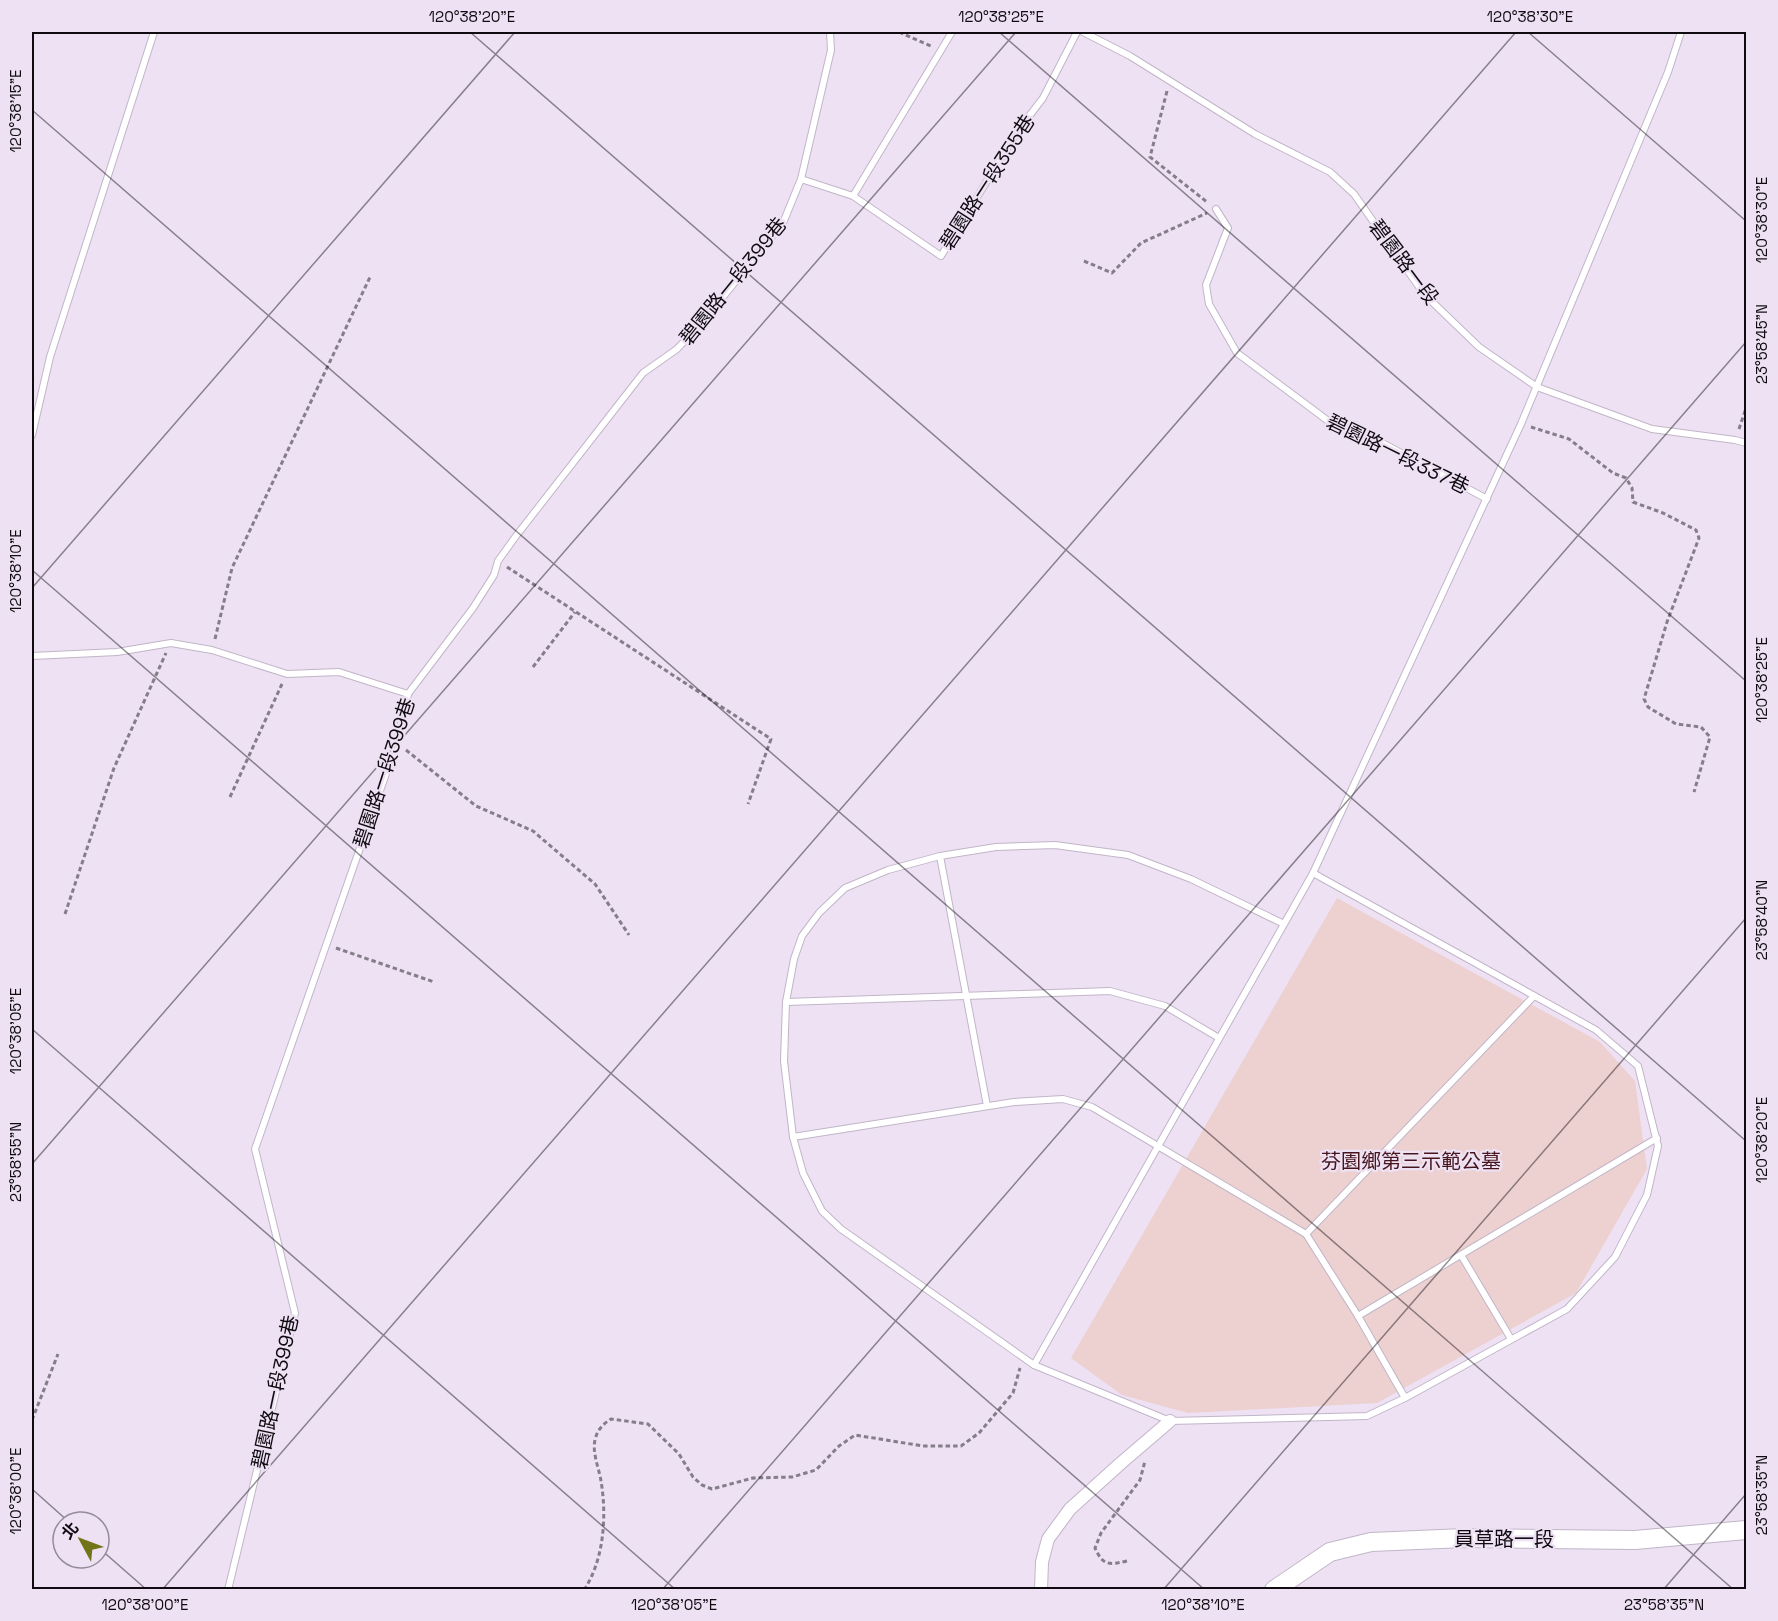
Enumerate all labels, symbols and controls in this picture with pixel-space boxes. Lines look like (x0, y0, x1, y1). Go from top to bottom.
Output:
text: 120°38'20"E (429, 7, 515, 26)
text: 120°38'25"E (958, 7, 1044, 26)
text: 120°38'30"E (1487, 7, 1573, 26)
text: 120°38'15"E (6, 70, 25, 152)
street label: 碧園路一段355巷 (934, 109, 1040, 255)
text: 120°38'30"E (1752, 177, 1771, 263)
street label: 碧園路一段399巷 (674, 212, 792, 350)
street label: 碧園路一段 (1364, 214, 1444, 310)
text: 23°58'45"N (1752, 304, 1771, 384)
street label: 碧園路一段337巷 (1322, 408, 1474, 500)
text: 120°38'10"E (6, 529, 25, 613)
text: 120°38'25"E (1752, 637, 1771, 723)
street label: 碧園路一段399巷 (347, 695, 421, 851)
text: 23°58'40"N (1752, 880, 1771, 960)
text: 120°38'05"E (6, 988, 25, 1074)
text: 120°38'20"E (1752, 1097, 1771, 1183)
text: 23°58'55"N (6, 1122, 25, 1202)
park label: 芬園鄉第三示範公墓 (1321, 1148, 1501, 1174)
street label: 碧園路一段399巷 (246, 1313, 304, 1471)
text: 120°38'00"E (6, 1448, 25, 1534)
text: 23°58'35"N (1752, 1455, 1771, 1535)
north arrow (51, 1510, 111, 1570)
text: 北 (57, 1518, 83, 1543)
street label: 員草路一段 (1454, 1526, 1554, 1552)
text: 120°38'00"E (102, 1595, 188, 1614)
text: 120°38'05"E (631, 1595, 717, 1614)
text: 120°38'10"E (1161, 1595, 1245, 1614)
text: 23°58'35"N (1624, 1595, 1704, 1614)

